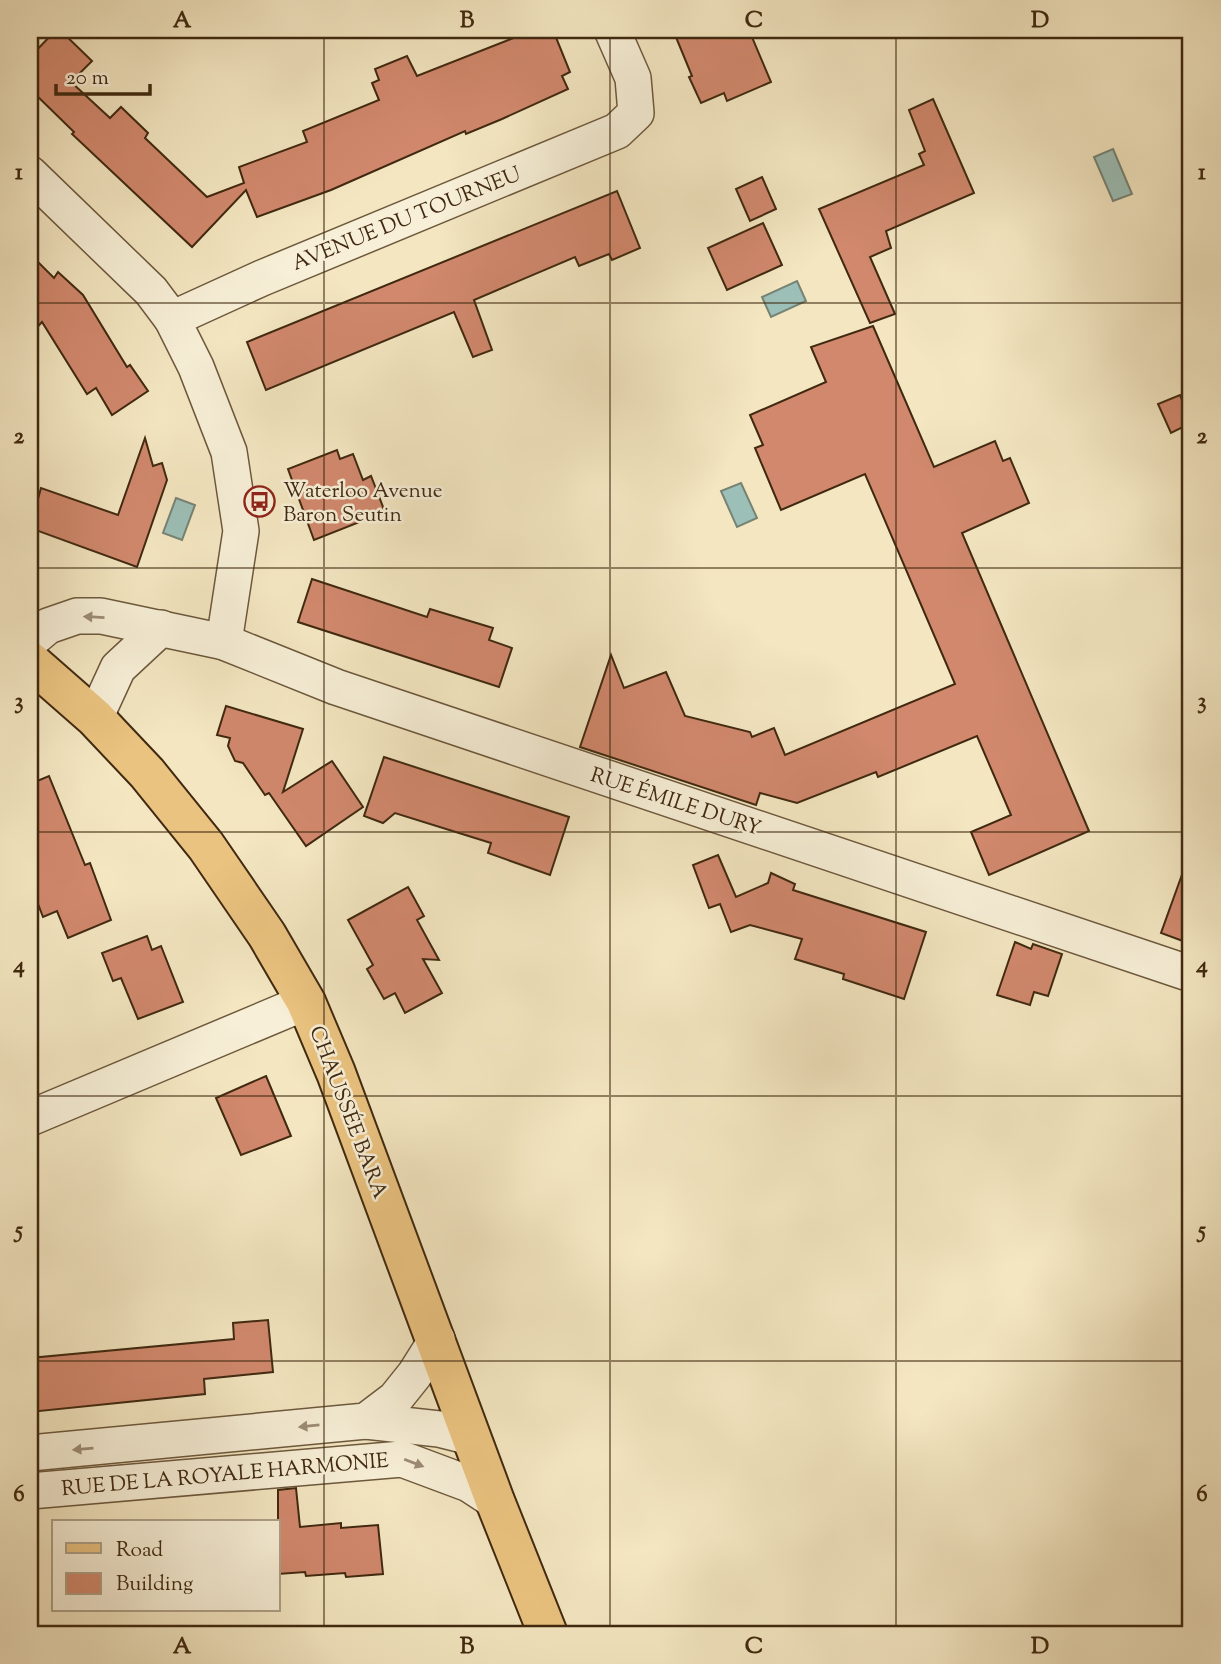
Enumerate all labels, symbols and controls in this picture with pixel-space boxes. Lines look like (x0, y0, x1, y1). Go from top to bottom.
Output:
text: A (173, 5, 192, 38)
text: B (460, 5, 475, 38)
text: C (745, 5, 763, 38)
text: D (1031, 5, 1049, 38)
scale bar (56, 52, 150, 96)
text: 20 m (66, 64, 109, 94)
text: 1 (15, 157, 23, 190)
text: 1 (1198, 157, 1206, 190)
street label: AVENUE DU TOURNEU (288, 160, 526, 280)
text: 2 (14, 421, 25, 454)
text: 2 (1197, 421, 1208, 454)
place label: Waterloo Avenue Baron Seutin (283, 477, 443, 531)
bus stop icon: Waterloo Avenue Baron Seutin (243, 485, 277, 519)
one-way arrow (83, 611, 105, 622)
text: 3 (14, 686, 24, 719)
text: 3 (1197, 686, 1207, 719)
street label: RUE ÉMILE DURY (586, 761, 765, 845)
text: 4 (12, 950, 25, 983)
text: 4 (1195, 950, 1208, 983)
street label: CHAUSSÉE BARA (300, 1022, 394, 1204)
text: 5 (13, 1215, 23, 1248)
text: 5 (1196, 1215, 1206, 1248)
one-way arrow (298, 1421, 320, 1432)
one-way arrow (71, 1444, 93, 1455)
street label: RUE DE LA ROYALE HARMONIE (60, 1447, 390, 1505)
one-way arrow (404, 1458, 425, 1469)
text: 6 (13, 1479, 25, 1512)
text: 6 (1196, 1479, 1208, 1512)
legend (52, 1520, 280, 1612)
text: Road (116, 1536, 163, 1566)
text: Building (116, 1570, 193, 1600)
text: A (173, 1631, 192, 1664)
text: B (460, 1631, 475, 1664)
text: C (745, 1631, 763, 1664)
text: D (1031, 1631, 1049, 1664)

